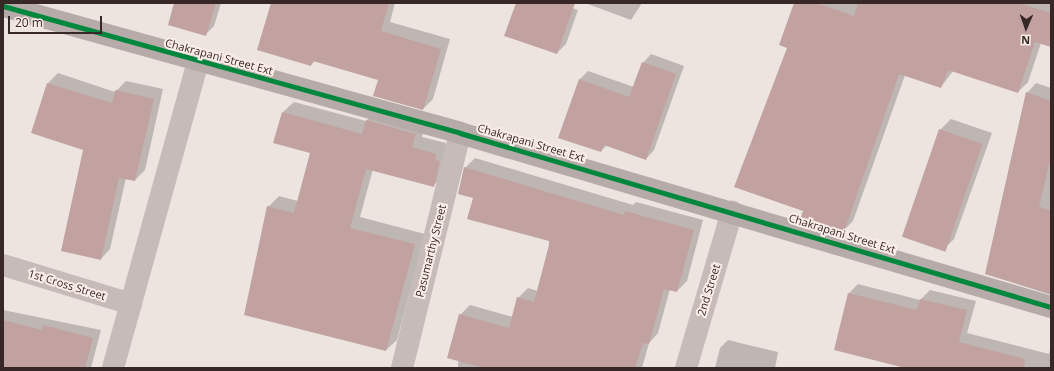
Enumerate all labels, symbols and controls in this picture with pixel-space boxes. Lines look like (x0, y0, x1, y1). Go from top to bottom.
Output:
scale bar (10, 8, 104, 34)
north arrow (1006, 8, 1046, 48)
text: 20 m (15, 14, 43, 31)
text: N (1021, 33, 1030, 48)
street label: Chakrapani Street Ext (164, 36, 274, 78)
street label: Chakrapani Street Ext (476, 121, 586, 165)
street label: Pasumarthy Street (413, 203, 449, 299)
street label: Chakrapani Street Ext (787, 211, 897, 257)
street label: 2nd Street (695, 263, 723, 317)
street label: 1st Cross Street (27, 267, 107, 303)

